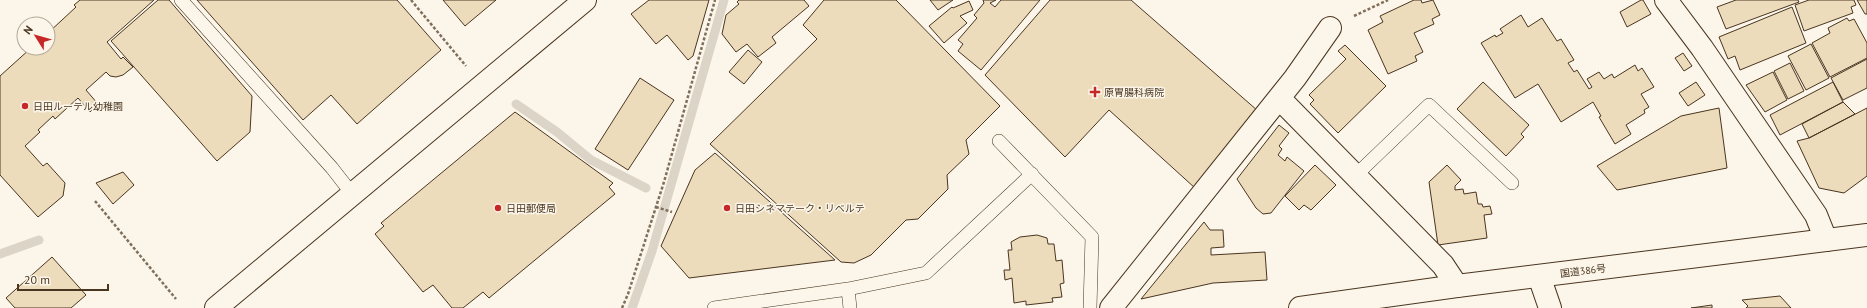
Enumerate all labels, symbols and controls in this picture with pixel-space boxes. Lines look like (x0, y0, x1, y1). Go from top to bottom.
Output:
north arrow (16, 16, 56, 56)
text: N (20, 23, 36, 37)
marker: 原胃腸科病院 (1089, 86, 1101, 98)
place label: 原胃腸科病院 (1104, 86, 1164, 99)
place label: 日田ルーテル幼稚園 (33, 100, 123, 113)
marker: 日田ルーテル幼稚園 (20, 101, 30, 111)
place label: 日田郵便局 (506, 202, 556, 215)
place label: 日田シネマテーク・リベルテ (735, 202, 865, 215)
marker: 日田郵便局 (493, 203, 503, 213)
marker: 日田シネマテーク・リベルテ (722, 203, 732, 213)
street label: 国道386号 (1559, 262, 1607, 280)
scale bar (18, 266, 108, 292)
text: 20 m (24, 272, 50, 287)

